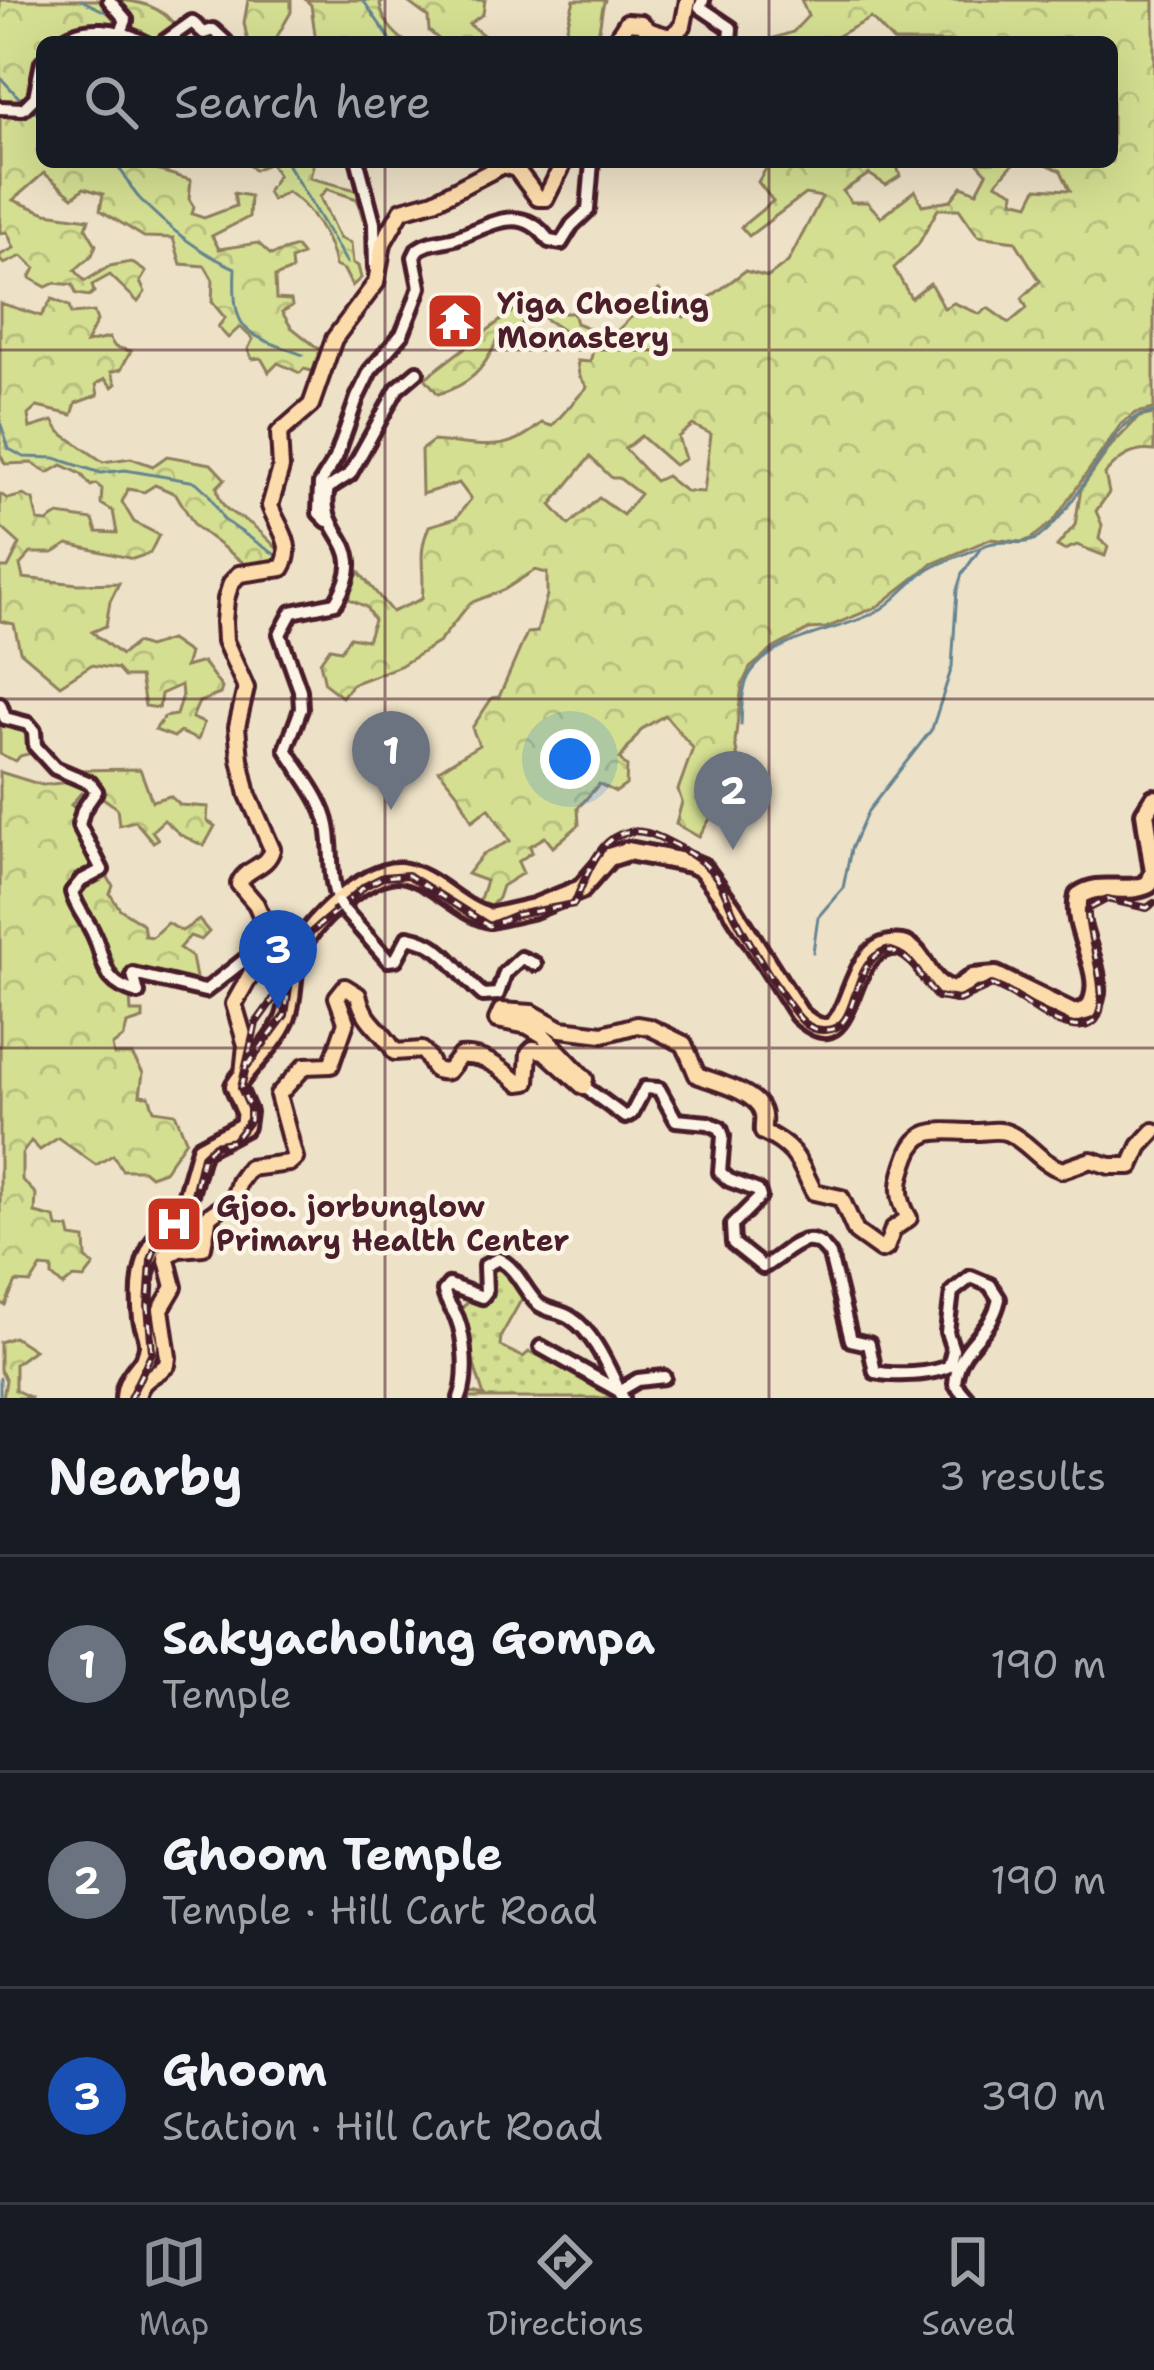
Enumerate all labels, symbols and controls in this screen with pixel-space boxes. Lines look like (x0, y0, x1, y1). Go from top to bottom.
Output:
search box (36, 36, 1118, 168)
icon: search (78, 69, 144, 135)
text: Search here (174, 72, 431, 132)
place label: Yiga Choeling Monastery (497, 283, 709, 358)
temple icon: Yiga Choeling Monastery (424, 290, 486, 352)
pin: 1 (352, 711, 430, 810)
your location (540, 729, 600, 789)
pin: 2 (694, 751, 772, 850)
pin: 3 (239, 910, 317, 1009)
place label: Gjoo. jorbunglow Primary Health Center (216, 1186, 569, 1261)
hospital icon: Gjoo. jorbunglow Primary Health Center (143, 1193, 205, 1255)
text: Nearby (48, 1442, 243, 1510)
text: 3 results (939, 1450, 1106, 1502)
text: Sakyacholing Gompa (162, 1608, 655, 1668)
text: 1 (78, 1638, 96, 1690)
text: 190 m (990, 1638, 1106, 1690)
text: Temple (162, 1668, 292, 1720)
text: Ghoom Temple (162, 1824, 503, 1884)
text: 2 (73, 1854, 101, 1906)
text: 190 m (990, 1854, 1106, 1906)
text: Temple · Hill Cart Road (162, 1884, 598, 1936)
text: Ghoom (162, 2040, 327, 2100)
text: 3 (73, 2070, 101, 2122)
text: 390 m (980, 2070, 1106, 2122)
text: Station · Hill Cart Road (162, 2100, 603, 2152)
tab: Map (139, 2229, 209, 2346)
tab: Directions (487, 2229, 644, 2346)
tab: Saved (922, 2229, 1015, 2346)

